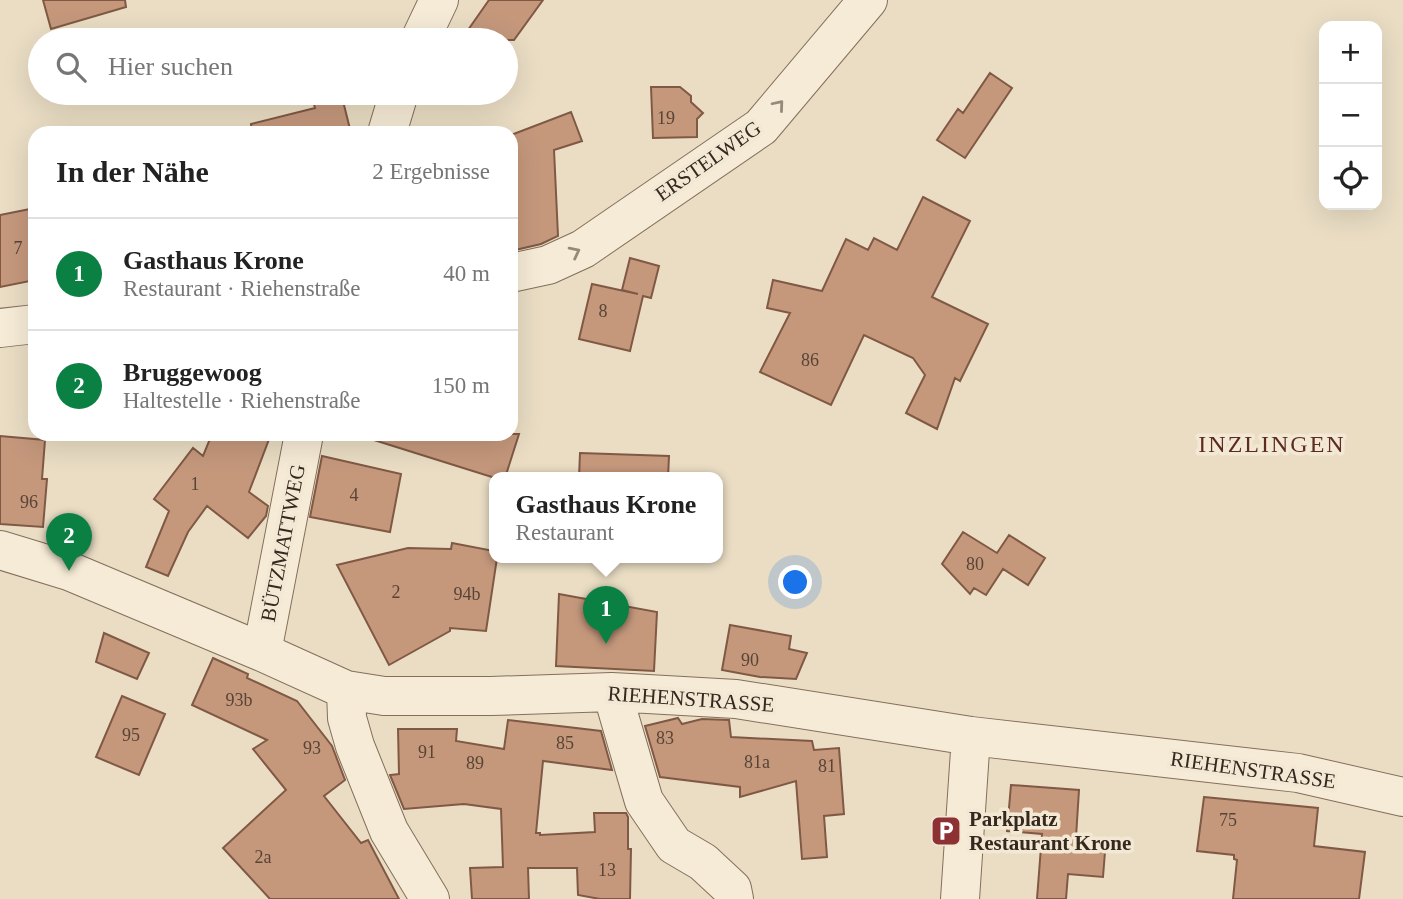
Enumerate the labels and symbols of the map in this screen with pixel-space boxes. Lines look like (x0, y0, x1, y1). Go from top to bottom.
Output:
one-way arrow (771, 101, 783, 114)
house number: 19 (657, 108, 675, 128)
street label: ERSTELWEG (651, 116, 765, 206)
house number: 7 (14, 238, 23, 258)
one-way arrow (568, 246, 580, 260)
house number: 8 (599, 301, 608, 321)
house number: 86 (801, 350, 819, 370)
district label: INZLINGEN (1198, 431, 1346, 457)
street label: BÜTZMATTWEG (256, 462, 310, 624)
house number: 1 (191, 474, 200, 494)
house number: 4 (350, 485, 359, 505)
house number: 96 (20, 492, 38, 512)
pin: 2 (46, 513, 92, 571)
house number: 80 (966, 554, 984, 574)
your location (778, 565, 812, 599)
house number: 2 (392, 582, 401, 602)
house number: 94b (454, 584, 481, 604)
pin: 1 (583, 586, 629, 644)
house number: 90 (741, 650, 759, 670)
street label: RIEHENSTRASSE (607, 681, 775, 717)
house number: 93b (226, 690, 253, 710)
house number: 95 (122, 725, 140, 745)
house number: 83 (656, 728, 674, 748)
house number: 85 (556, 733, 574, 753)
house number: 93 (303, 738, 321, 758)
house number: 91 (418, 742, 436, 762)
street label: RIEHENSTRASSE (1169, 747, 1337, 793)
house number: 81a (744, 752, 770, 772)
house number: 89 (466, 753, 484, 773)
house number: 81 (818, 756, 836, 776)
place label: Parkplatz Restaurant Krone (969, 807, 1131, 855)
house number: 75 (1219, 810, 1237, 830)
parking icon: Parkplatz Restaurant Krone (929, 814, 963, 848)
house number: 2a (255, 847, 272, 867)
house number: 13 (598, 860, 616, 880)

